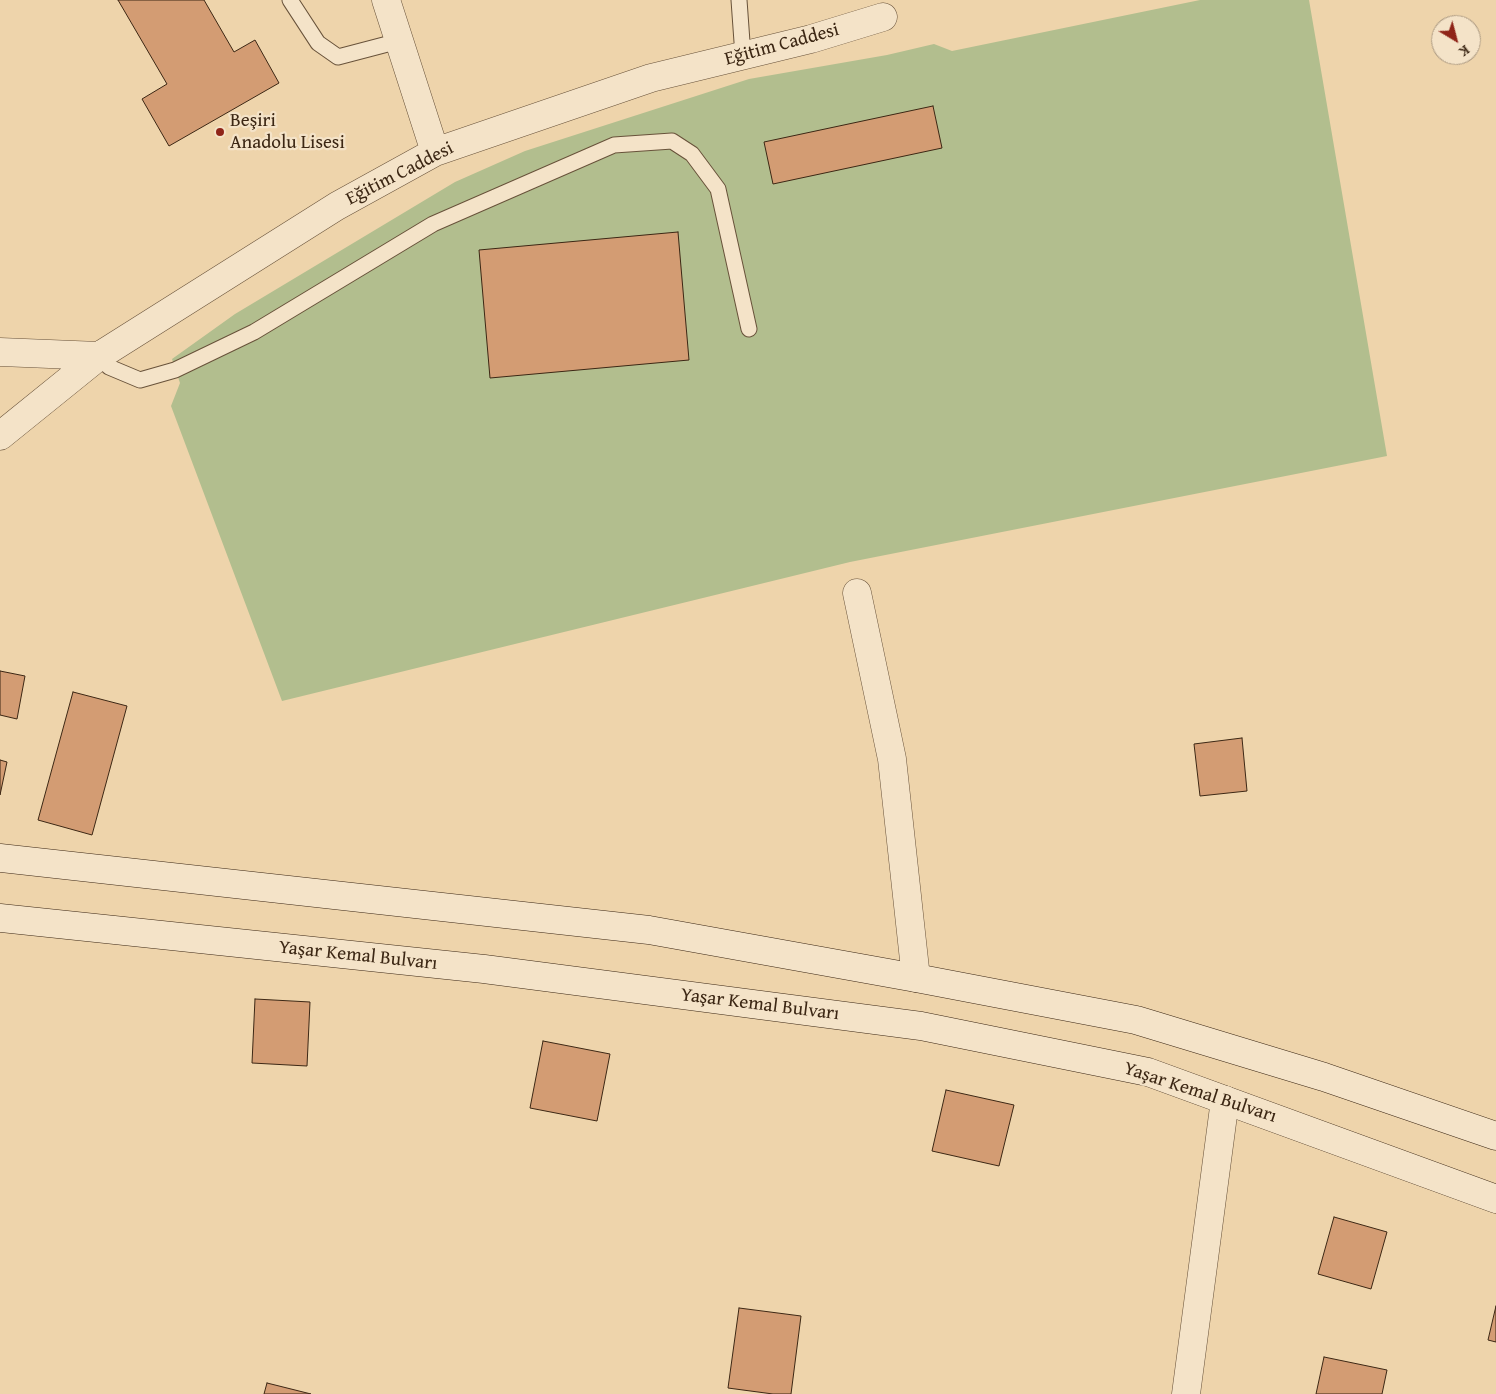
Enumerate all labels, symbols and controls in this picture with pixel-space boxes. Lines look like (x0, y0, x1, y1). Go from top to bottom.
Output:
north arrow (1431, 15, 1481, 65)
street label: Eğitim Caddesi (722, 19, 842, 71)
text: K (1455, 41, 1474, 62)
place label: Beşiri Anadolu Lisesi (230, 110, 345, 154)
marker: Beşiri Anadolu Lisesi (214, 126, 226, 138)
street label: Eğitim Caddesi (342, 137, 458, 211)
street label: Yaşar Kemal Bulvarı (277, 936, 439, 976)
street label: Yaşar Kemal Bulvarı (679, 984, 841, 1026)
street label: Yaşar Kemal Bulvarı (1121, 1057, 1279, 1129)

